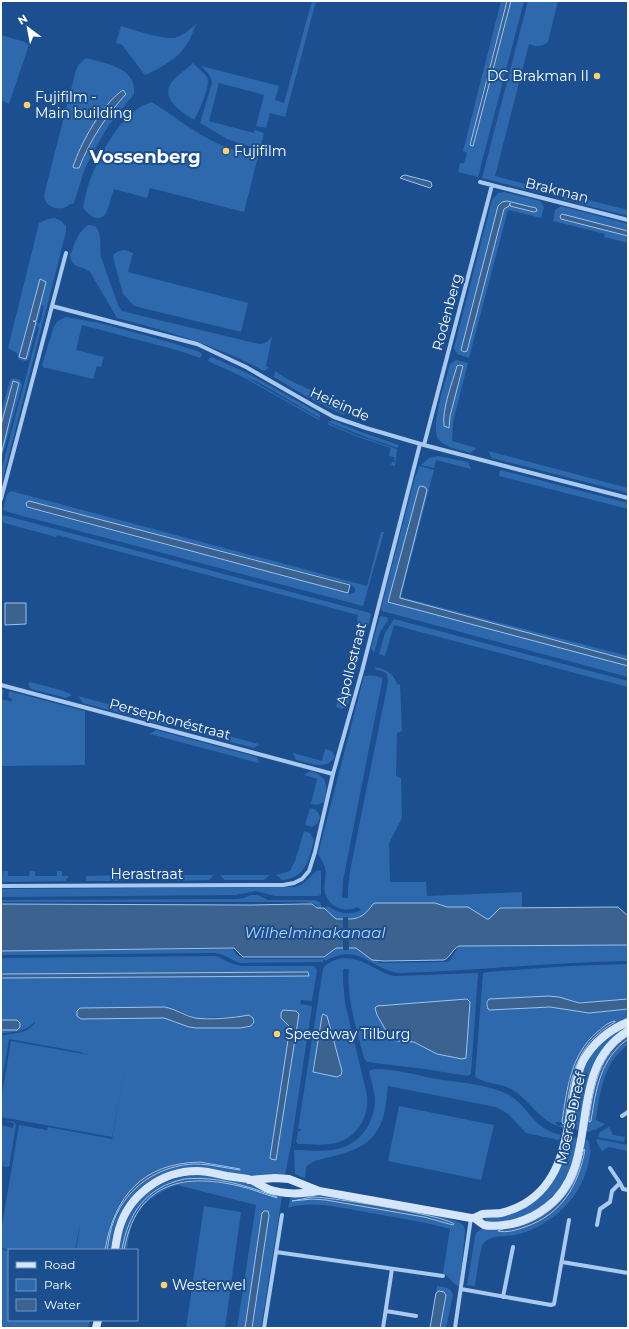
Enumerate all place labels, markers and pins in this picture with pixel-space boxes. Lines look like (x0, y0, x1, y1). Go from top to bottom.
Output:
place label: DC Brakman II (487, 67, 589, 85)
marker: DC Brakman II (592, 71, 602, 81)
place label: Fujifilm - Main building (35, 88, 132, 122)
marker: Fujifilm - Main building (22, 100, 32, 110)
place label: Fujifilm (234, 142, 287, 160)
marker: Fujifilm (221, 146, 231, 156)
place label: Speedway Tilburg (285, 1025, 410, 1043)
marker: Speedway Tilburg (272, 1029, 282, 1039)
place label: Westerwel (172, 1276, 246, 1294)
marker: Westerwel (159, 1280, 169, 1290)

